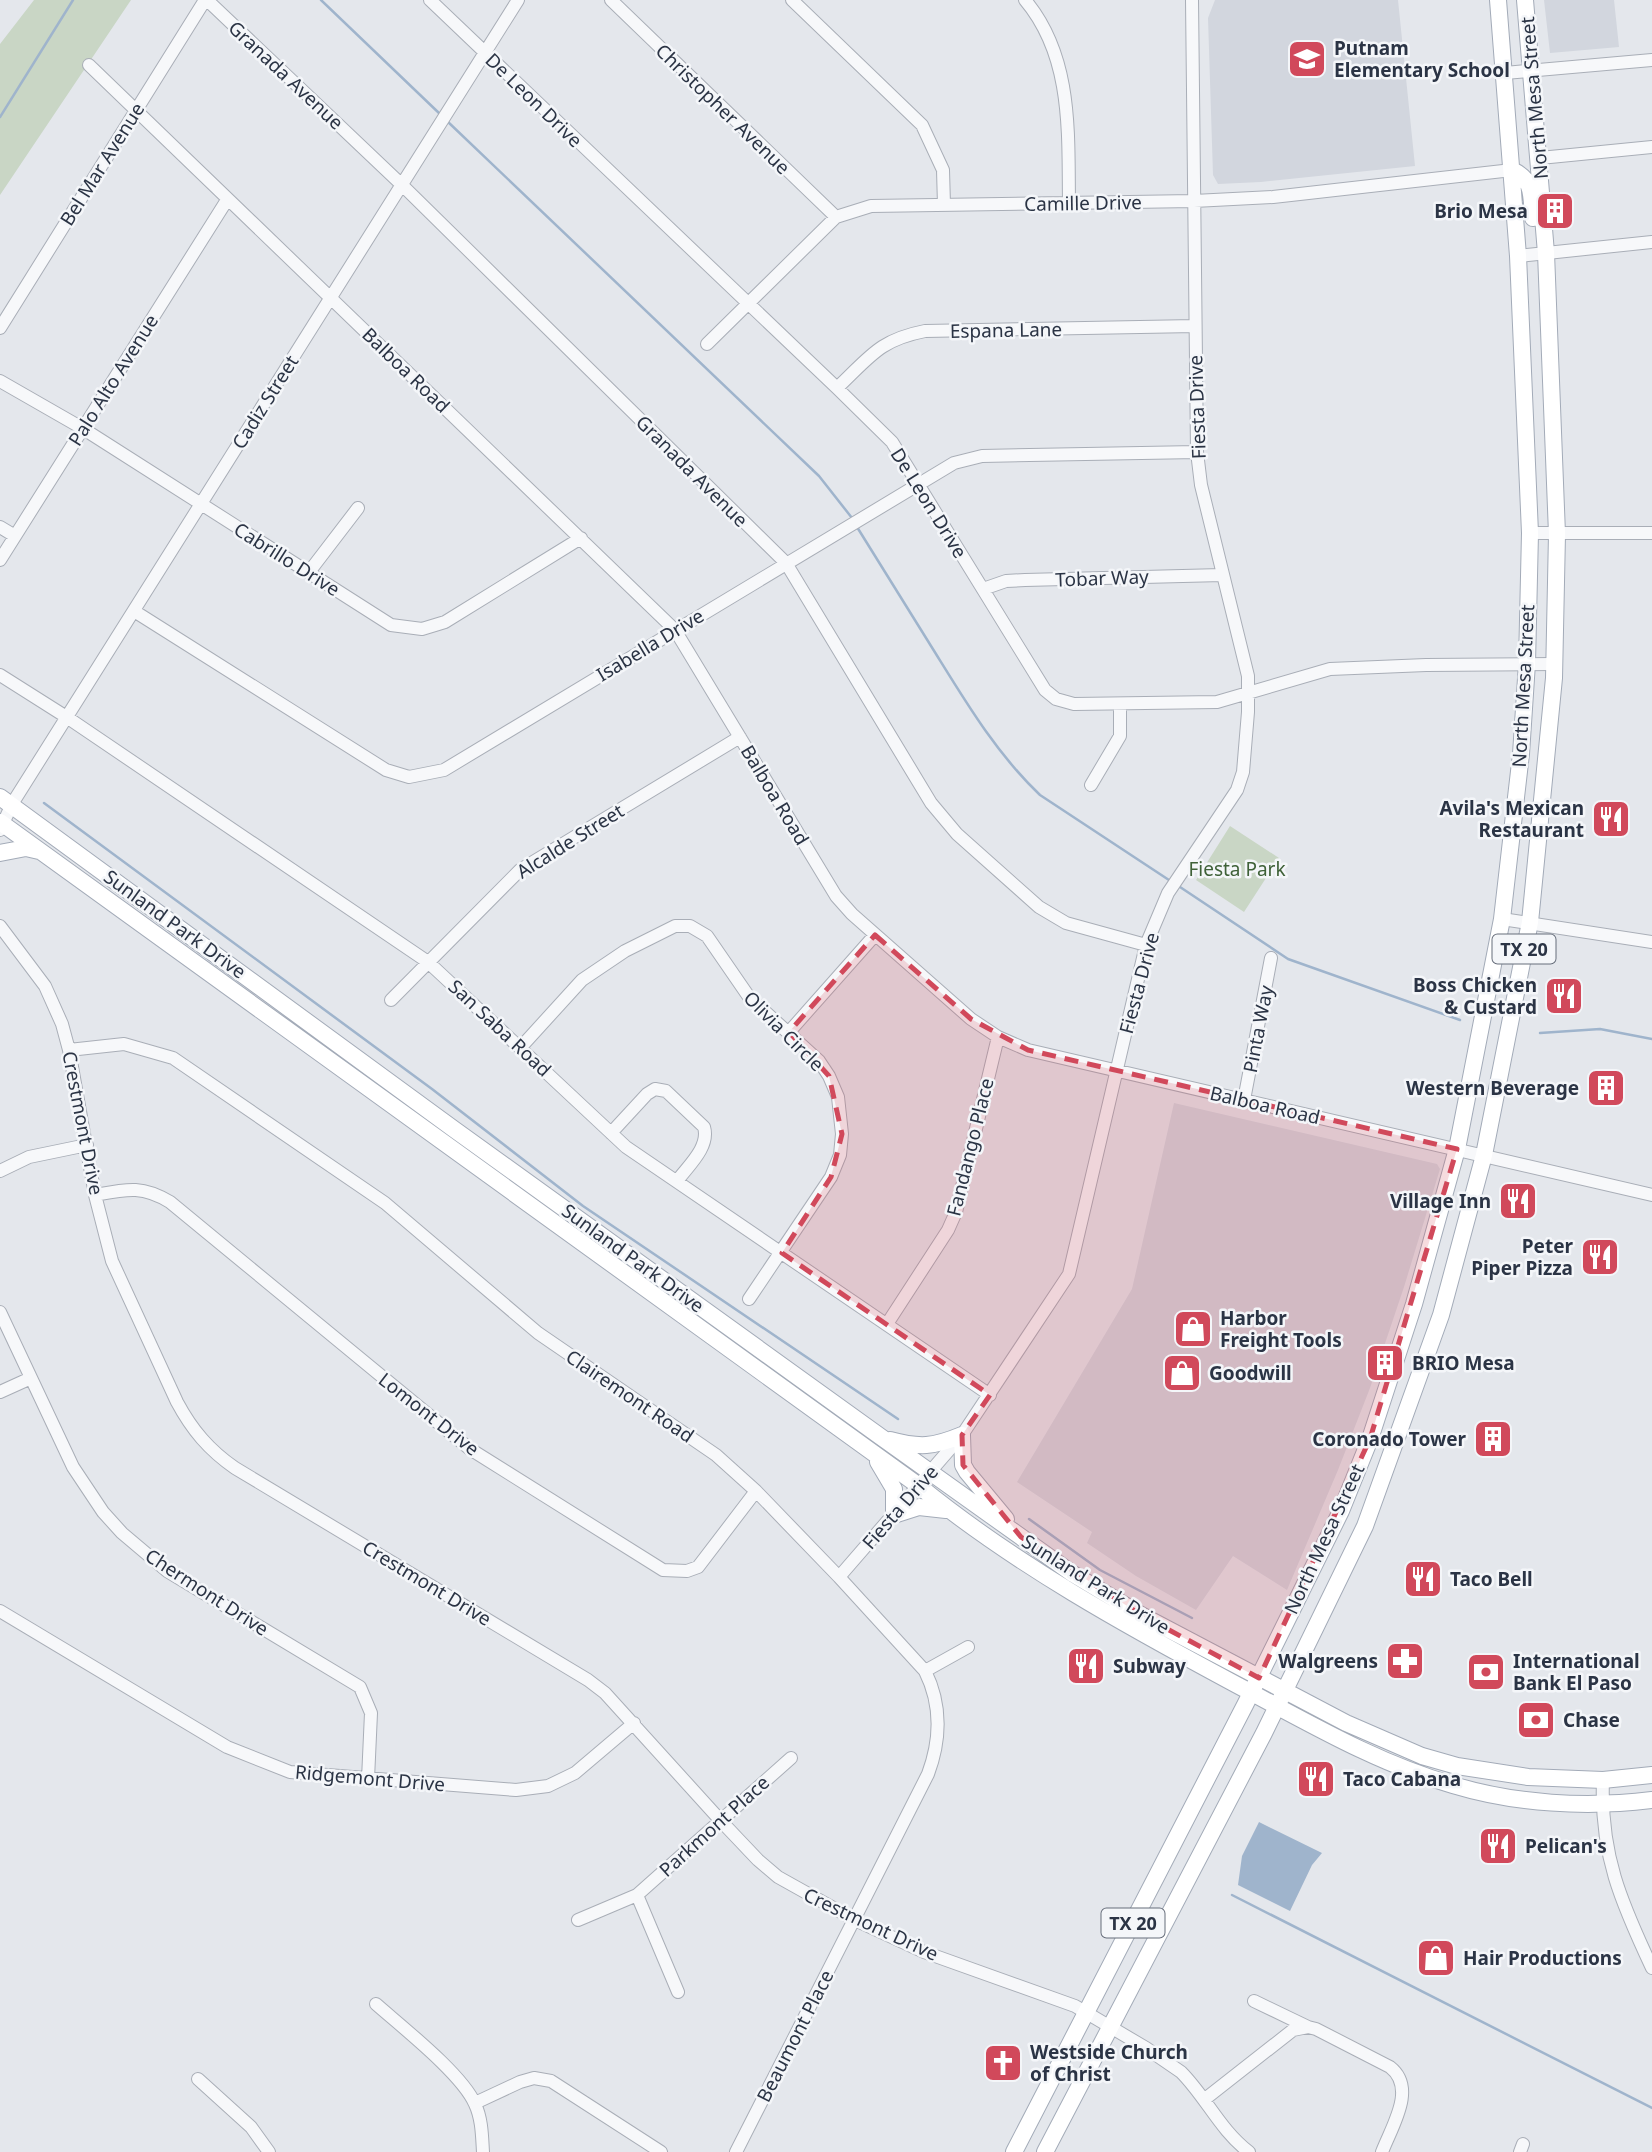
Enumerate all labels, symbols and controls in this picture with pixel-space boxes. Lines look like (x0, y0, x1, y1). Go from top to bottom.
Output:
street label: Granada Avenue (223, 15, 349, 135)
street label: North Mesa Street (1514, 16, 1554, 180)
place label: Putnam Elementary School (1334, 35, 1510, 83)
street label: Christopher Avenue (650, 38, 796, 180)
school or university icon: Putnam Elementary School (1286, 38, 1328, 80)
street label: De Leon Drive (480, 47, 588, 153)
street label: Bel Mar Avenue (54, 98, 150, 230)
street label: Camille Drive (1024, 189, 1142, 217)
building icon: Brio Mesa (1534, 190, 1576, 232)
place label: Brio Mesa (1434, 198, 1528, 224)
street label: Palo Alto Avenue (62, 309, 164, 451)
street label: Espana Lane (950, 316, 1062, 344)
street label: Balboa Road (357, 322, 455, 418)
street label: Cadiz Street (226, 350, 304, 454)
street label: Fiesta Drive (1182, 355, 1212, 459)
street label: Granada Avenue (630, 409, 754, 533)
street label: De Leon Drive (885, 443, 973, 563)
street label: Cabrillo Drive (229, 516, 345, 602)
street label: Tobar Way (1055, 563, 1149, 593)
street label: Isabella Drive (591, 603, 709, 687)
street label: North Mesa Street (1506, 604, 1540, 768)
street label: Balboa Road (735, 740, 815, 850)
place label: Avila's Mexican Restaurant (1439, 795, 1584, 843)
street label: Alcalde Street (511, 798, 629, 884)
restaurant icon: Avila's Mexican Restaurant (1590, 798, 1632, 840)
park label: Fiesta Park (1188, 856, 1286, 882)
street label: Sunland Park Drive (99, 864, 251, 984)
street label: Fiesta Drive (1113, 929, 1165, 1037)
road number: TX 20 (1492, 934, 1556, 964)
place label: Boss Chicken & Custard (1413, 972, 1537, 1020)
street label: San Saba Road (443, 974, 557, 1082)
restaurant icon: Boss Chicken & Custard (1543, 975, 1585, 1017)
street label: Pinta Way (1237, 983, 1279, 1075)
street label: Olivia Circle (738, 985, 830, 1077)
street label: Crestmont Drive (56, 1049, 110, 1197)
building icon: Western Beverage (1585, 1067, 1627, 1109)
street label: Fandango Place (940, 1075, 1000, 1219)
place label: Western Beverage (1406, 1075, 1579, 1101)
street label: Balboa Road (1207, 1080, 1323, 1130)
restaurant icon: Village Inn (1497, 1180, 1539, 1222)
place label: Village Inn (1390, 1188, 1491, 1214)
street label: Sunland Park Drive (557, 1198, 709, 1318)
place label: Peter Piper Pizza (1471, 1233, 1573, 1281)
restaurant icon: Peter Piper Pizza (1579, 1236, 1621, 1278)
place label: Harbor Freight Tools (1220, 1305, 1342, 1353)
shop icon: Harbor Freight Tools (1172, 1308, 1214, 1350)
building icon: BRIO Mesa (1364, 1342, 1406, 1384)
street label: Clairemont Road (561, 1344, 699, 1448)
place label: BRIO Mesa (1412, 1350, 1515, 1376)
shop icon: Goodwill (1161, 1352, 1203, 1394)
place label: Goodwill (1209, 1360, 1292, 1386)
street label: Lomont Drive (373, 1366, 485, 1462)
building icon: Coronado Tower (1472, 1418, 1514, 1460)
place label: Coronado Tower (1312, 1426, 1467, 1452)
street label: Fiesta Drive (856, 1459, 944, 1555)
street label: North Mesa Street (1278, 1460, 1370, 1618)
street label: Sunland Park Drive (1017, 1528, 1175, 1640)
street label: Crestmont Drive (358, 1534, 496, 1632)
street label: Chermont Drive (140, 1542, 274, 1642)
restaurant icon: Taco Bell (1402, 1558, 1444, 1600)
place label: Taco Bell (1450, 1566, 1533, 1592)
pharmacy icon: Walgreens (1384, 1640, 1426, 1682)
restaurant icon: Subway (1065, 1645, 1107, 1687)
place label: Walgreens (1278, 1648, 1378, 1674)
place label: International Bank El Paso (1513, 1648, 1640, 1696)
bank icon: International Bank El Paso (1465, 1651, 1507, 1693)
place label: Subway (1113, 1653, 1186, 1679)
bank icon: Chase (1515, 1699, 1557, 1741)
place label: Chase (1563, 1707, 1620, 1733)
street label: Ridgemont Drive (294, 1758, 446, 1798)
restaurant icon: Taco Cabana (1295, 1758, 1337, 1800)
place label: Taco Cabana (1343, 1766, 1461, 1792)
street label: Parkmont Place (653, 1770, 775, 1882)
restaurant icon: Pelican's (1477, 1825, 1519, 1867)
place label: Pelican's (1525, 1833, 1607, 1859)
street label: Crestmont Drive (799, 1881, 943, 1967)
road number: TX 20 (1102, 1909, 1164, 1938)
shop icon: Hair Productions (1415, 1937, 1457, 1979)
place label: Hair Productions (1463, 1945, 1622, 1971)
street label: Beaumont Place (750, 1965, 840, 2107)
place label: Westside Church of Christ (1030, 2039, 1188, 2087)
church icon: Westside Church of Christ (982, 2042, 1024, 2084)

